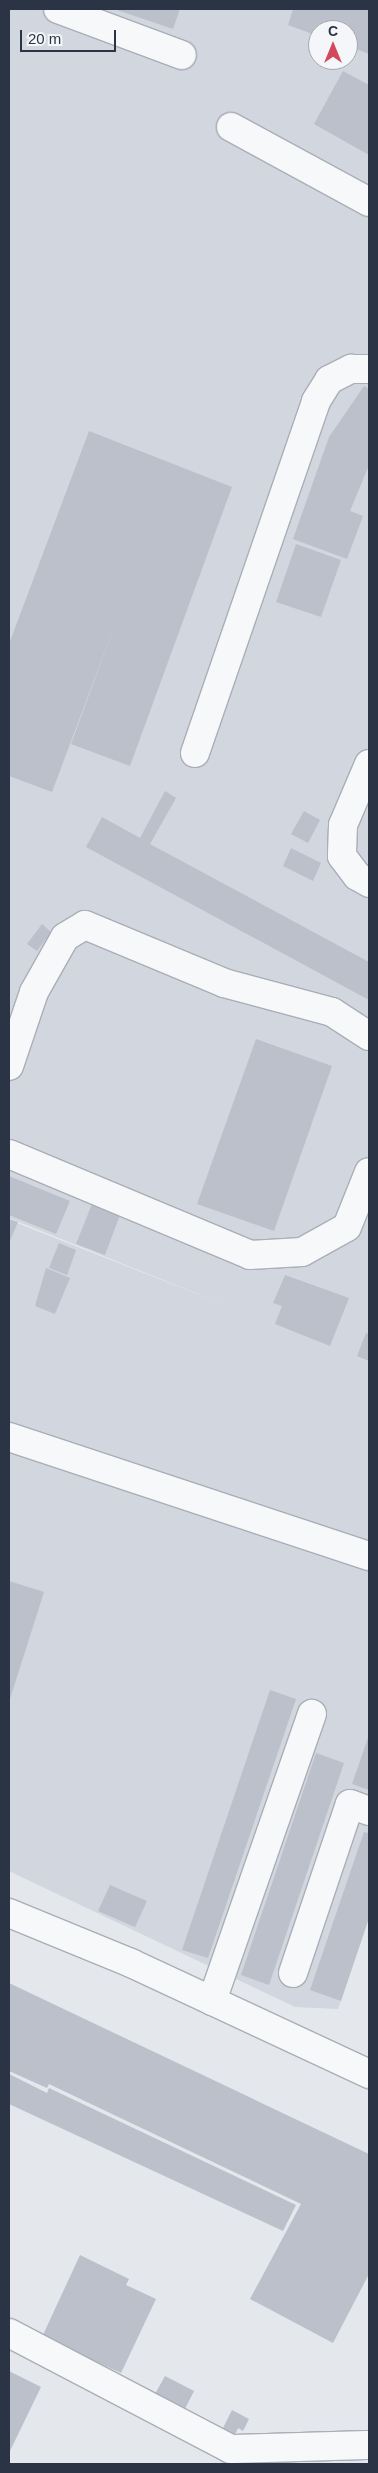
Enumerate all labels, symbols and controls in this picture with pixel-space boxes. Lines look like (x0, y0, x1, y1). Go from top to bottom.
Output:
scale bar (22, 20, 119, 52)
north arrow (308, 20, 358, 70)
text: С (328, 23, 338, 39)
text: 20 m (28, 30, 61, 47)

